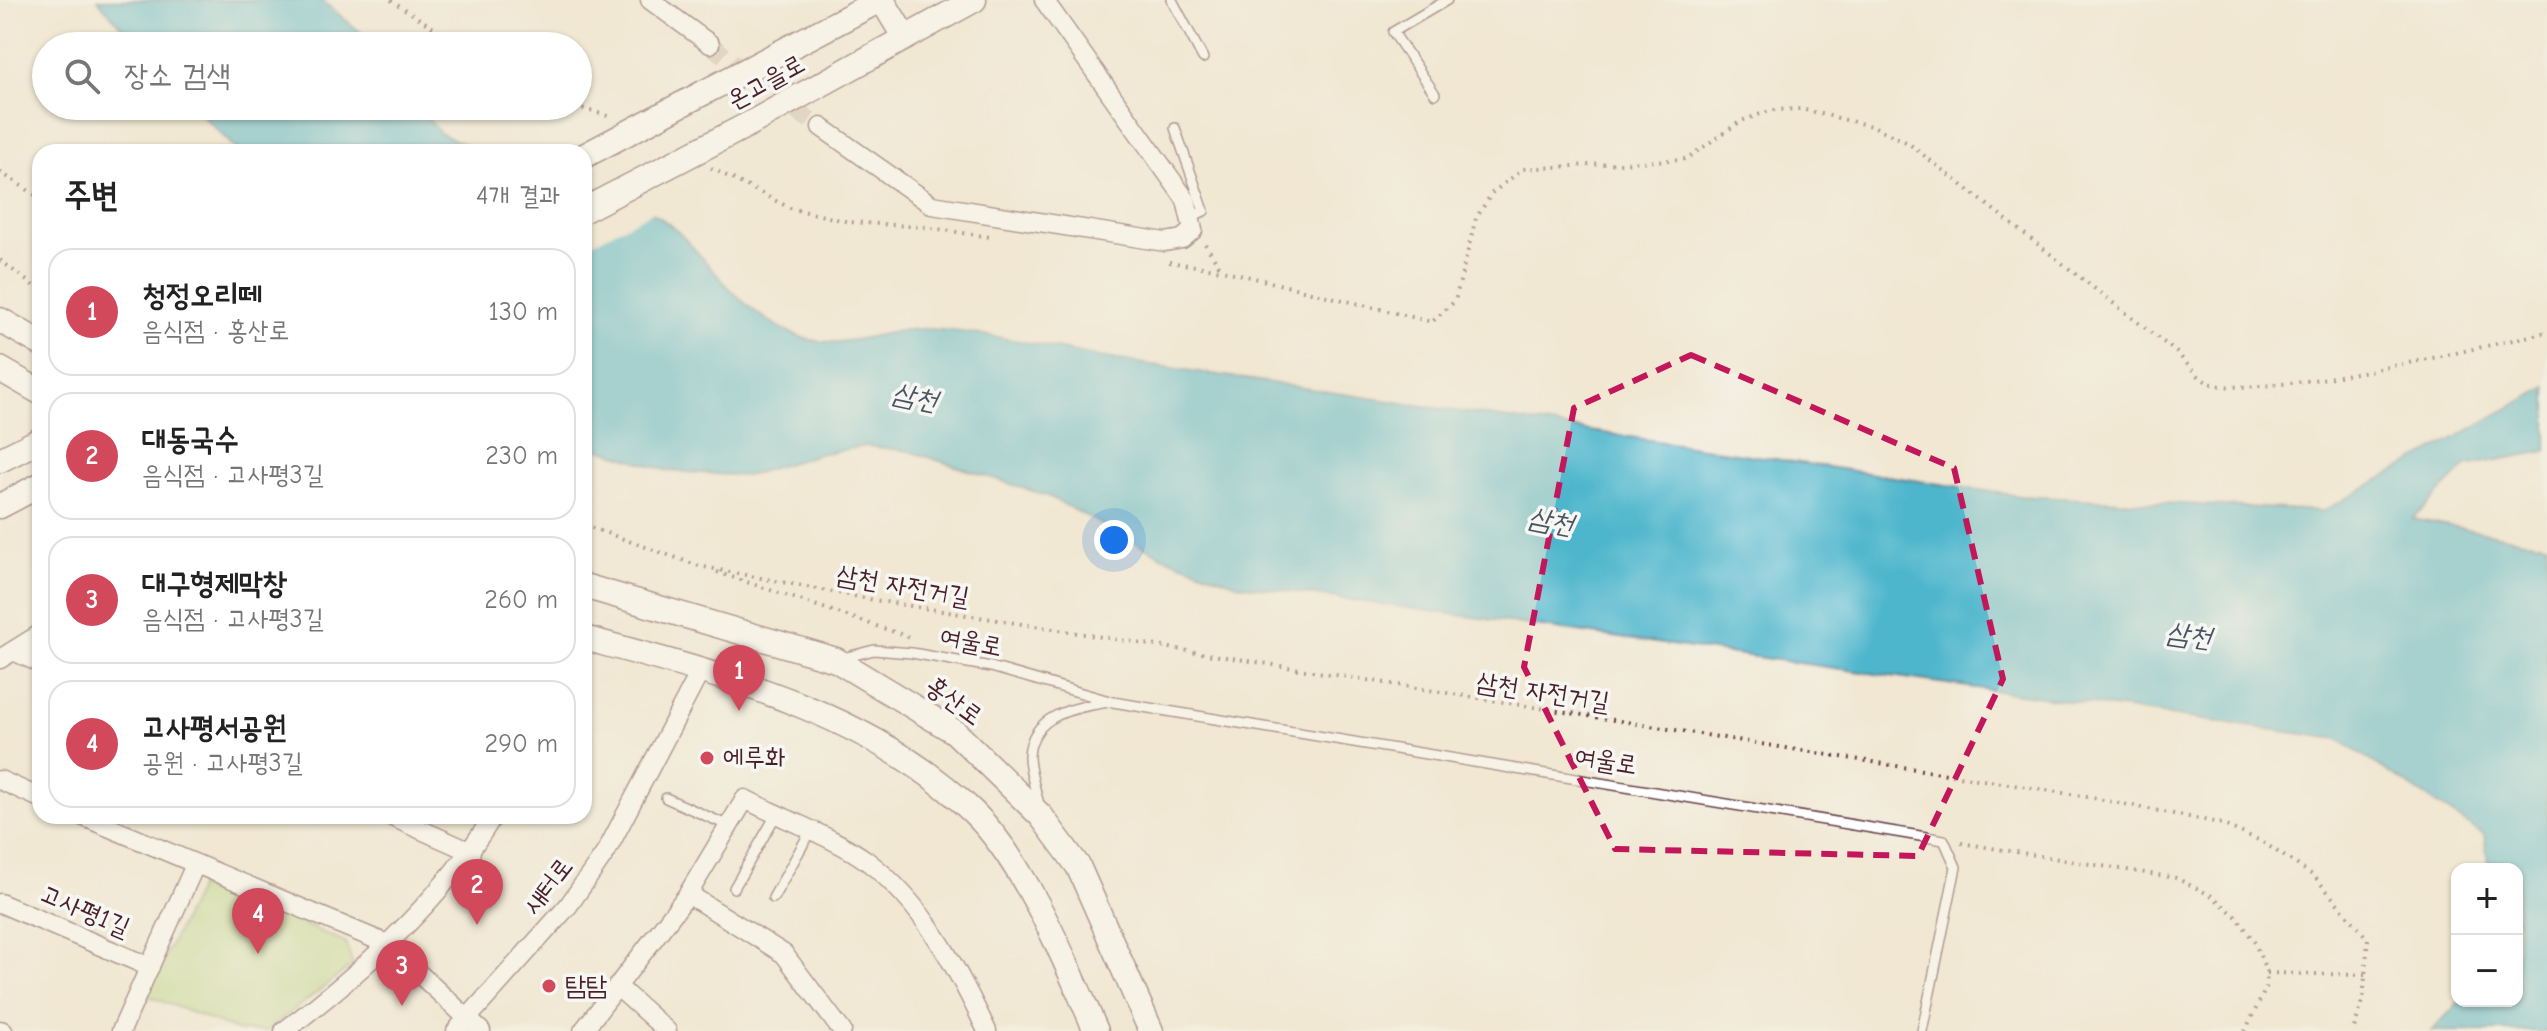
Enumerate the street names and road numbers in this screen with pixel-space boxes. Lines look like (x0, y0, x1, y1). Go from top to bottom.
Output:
street label: 온고을로 (722, 49, 810, 115)
street label: 삼천 자전거길 (834, 560, 972, 612)
street label: 여울로 (937, 621, 1005, 663)
street label: 삼천 자전거길 (1474, 667, 1612, 717)
street label: 홍산로 (920, 670, 988, 732)
street label: 여울로 (1573, 741, 1639, 781)
street label: 새터로 (517, 852, 579, 920)
street label: 고사평1길 (36, 879, 134, 943)

